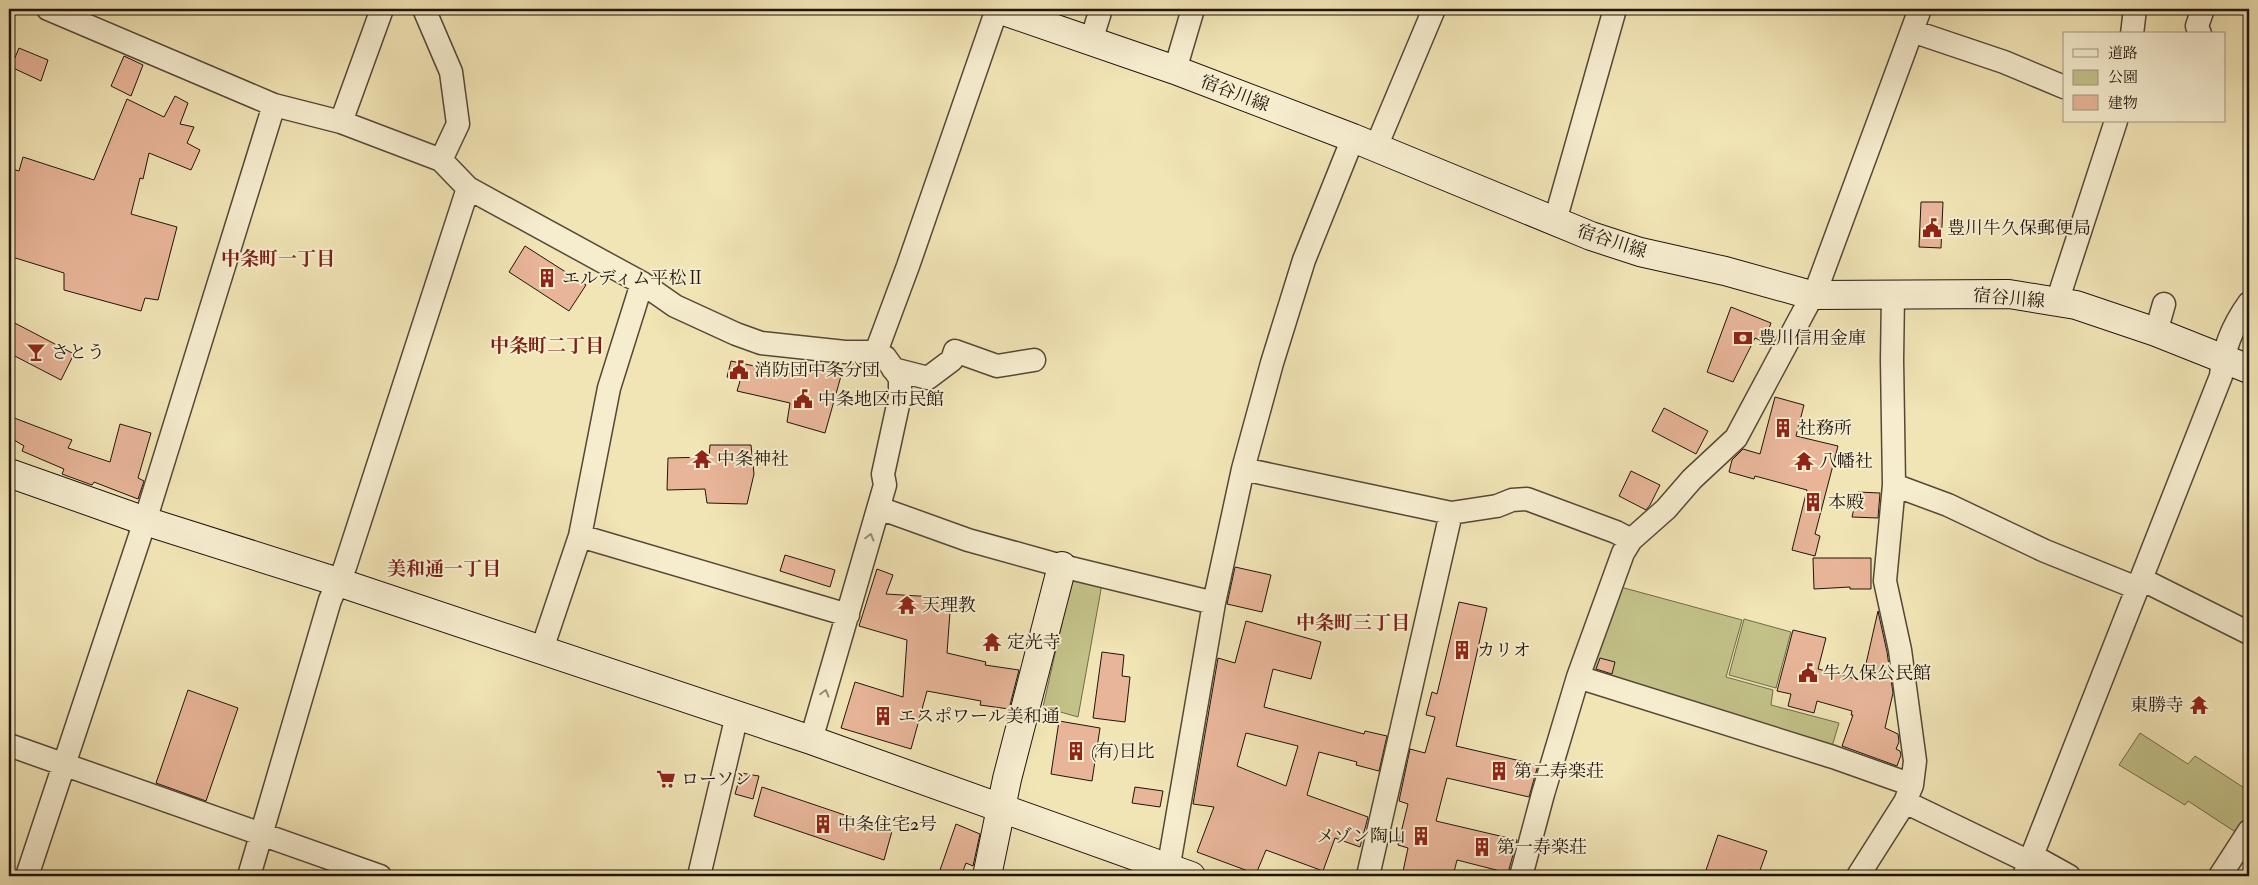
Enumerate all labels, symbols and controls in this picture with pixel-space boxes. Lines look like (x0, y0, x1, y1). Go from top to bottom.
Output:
legend (2063, 32, 2226, 122)
text: 道路 (2108, 44, 2138, 63)
text: 公園 (2108, 68, 2138, 87)
street label: 宿谷川線 (1197, 70, 1273, 117)
text: 建物 (2108, 94, 2138, 113)
public building icon: 豊川牛久保郵便局 (1921, 217, 1943, 239)
place label: 豊川牛久保郵便局 (1947, 217, 2091, 240)
street label: 宿谷川線 (1574, 219, 1650, 264)
district label: 中条町一丁目 (221, 247, 335, 271)
building icon: エルディム平松Ⅱ (536, 267, 558, 289)
place label: エルディム平松Ⅱ (562, 267, 705, 290)
street label: 宿谷川線 (1972, 284, 2046, 313)
bank icon: 豊川信用金庫 (1732, 327, 1754, 349)
place label: 豊川信用金庫 (1758, 327, 1866, 350)
district label: 中条町二丁目 (490, 334, 604, 358)
bar icon: さとう (25, 341, 47, 363)
place label: さとう (51, 341, 105, 364)
public building icon: 消防団中条分団 (728, 359, 750, 381)
place label: 消防団中条分団 (754, 359, 880, 382)
public building icon: 中条地区市民館 (792, 388, 814, 410)
place label: 中条地区市民館 (818, 388, 944, 411)
building icon: 社務所 (1772, 417, 1794, 439)
place label: 社務所 (1798, 417, 1852, 440)
temple icon: 中条神社 (691, 448, 713, 470)
place label: 中条神社 (717, 448, 789, 471)
temple icon: 八幡社 (1793, 450, 1815, 472)
place label: 八幡社 (1819, 450, 1873, 473)
building icon: 本殿 (1802, 491, 1824, 513)
place label: 本殿 (1828, 491, 1864, 514)
one-way arrow (865, 534, 875, 542)
district label: 美和通一丁目 (387, 557, 501, 581)
temple icon: 天理教 (896, 594, 918, 616)
place label: 天理教 (922, 594, 976, 617)
district label: 中条町三丁目 (1296, 611, 1410, 635)
temple icon: 定光寺 (981, 631, 1003, 653)
place label: 定光寺 (1007, 631, 1061, 654)
building icon: カリオ (1451, 639, 1473, 661)
place label: カリオ (1477, 639, 1531, 662)
public building icon: 牛久保公民館 (1797, 662, 1819, 684)
place label: 牛久保公民館 (1823, 662, 1931, 685)
one-way arrow (819, 689, 829, 698)
place label: 東勝寺 (2130, 694, 2184, 717)
temple icon: 東勝寺 (2188, 694, 2210, 716)
building icon: エスポワール美和通 (872, 705, 894, 727)
place label: エスポワール美和通 (898, 705, 1060, 728)
building icon: (有)日比 (1065, 740, 1087, 762)
place label: (有)日比 (1091, 740, 1155, 763)
building icon: 第二寿楽荘 (1488, 760, 1510, 782)
place label: 第二寿楽荘 (1514, 760, 1604, 783)
supermarket icon: ローソン (655, 768, 677, 790)
place label: ローソン (681, 768, 752, 791)
building icon: 中条住宅2号 (812, 813, 834, 835)
place label: 中条住宅2号 (838, 813, 937, 836)
place label: メゾン陶山 (1317, 825, 1406, 848)
building icon: メゾン陶山 (1410, 825, 1432, 847)
building icon: 第一寿楽荘 (1471, 836, 1493, 858)
place label: 第一寿楽荘 (1497, 836, 1587, 859)

